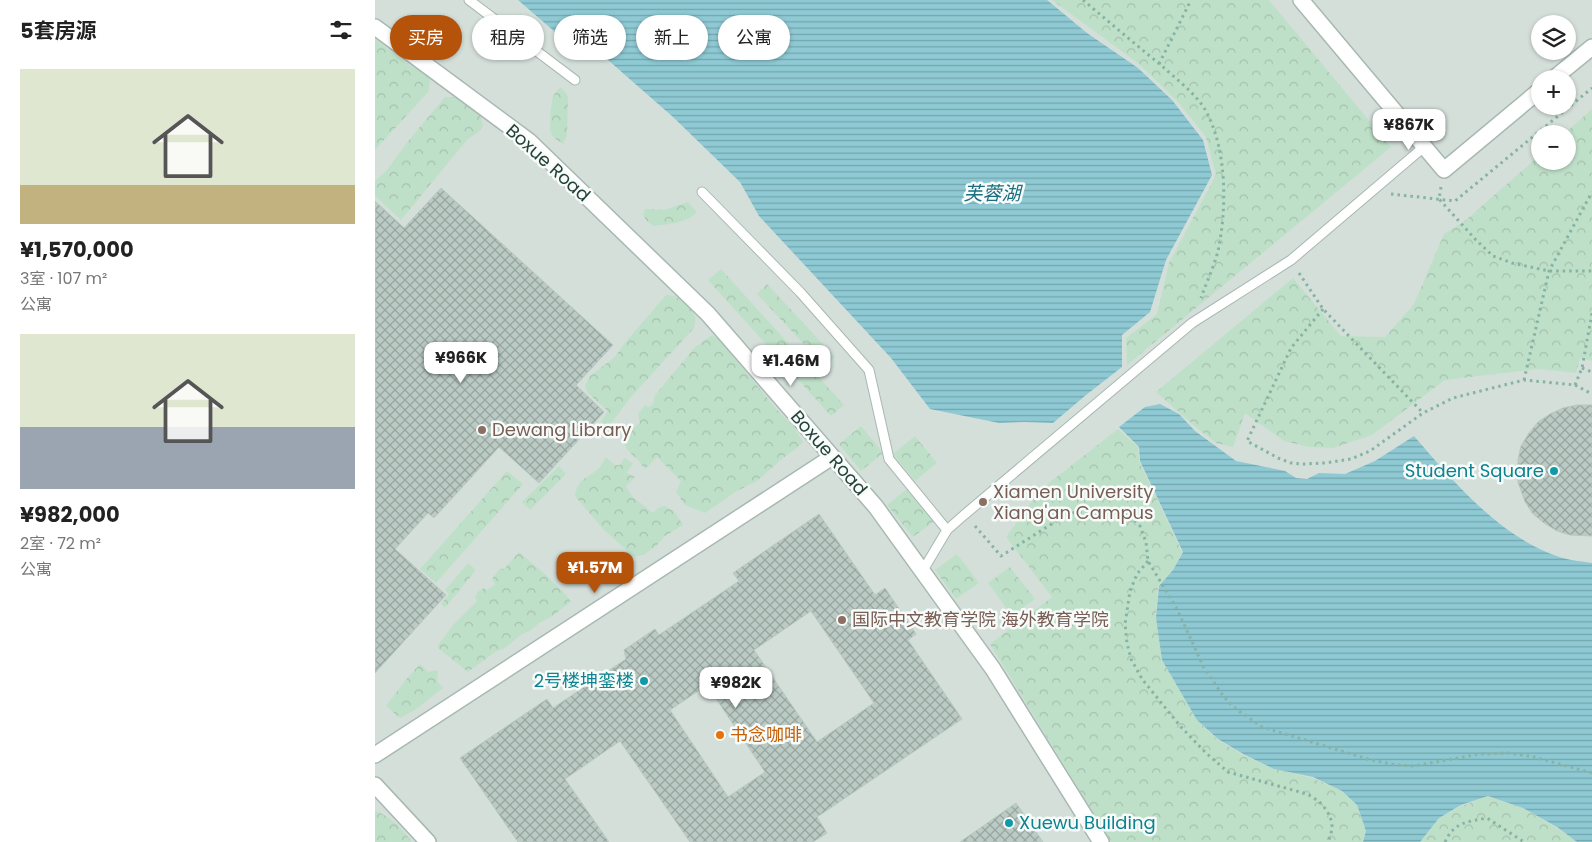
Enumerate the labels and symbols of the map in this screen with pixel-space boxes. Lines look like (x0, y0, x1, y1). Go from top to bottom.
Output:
pin: ¥867K (1374, 108, 1444, 151)
street label: Boxue Road (501, 118, 596, 207)
water label: 芙蓉湖 (963, 180, 1023, 207)
pin: ¥966K (426, 342, 496, 384)
pin: ¥1.46M (750, 344, 832, 387)
street label: Boxue Road (785, 405, 873, 501)
place label: Dewang Library (492, 417, 631, 442)
marker: Dewang Library (476, 424, 488, 436)
place label: Student Square (1405, 458, 1544, 483)
marker: Student Square (1548, 465, 1560, 477)
place label: Xiamen University Xiang'an Campus (993, 479, 1154, 525)
marker: Xiamen University Xiang'an Campus (977, 496, 989, 508)
pin: ¥1.57M (554, 552, 636, 594)
place label: 国际中文教育学院 海外教育学院 (852, 607, 1109, 632)
marker: 国际中文教育学院 海外教育学院 (836, 614, 848, 626)
pin: ¥982K (701, 666, 771, 709)
place label: 2号楼坤銮楼 (534, 668, 634, 693)
marker: 2号楼坤銮楼 (638, 675, 650, 687)
place label: 书念咖啡 (730, 722, 802, 747)
marker: 书念咖啡 (714, 729, 726, 741)
place label: Xuewu Building (1019, 810, 1156, 835)
marker: Xuewu Building (1003, 817, 1015, 829)

